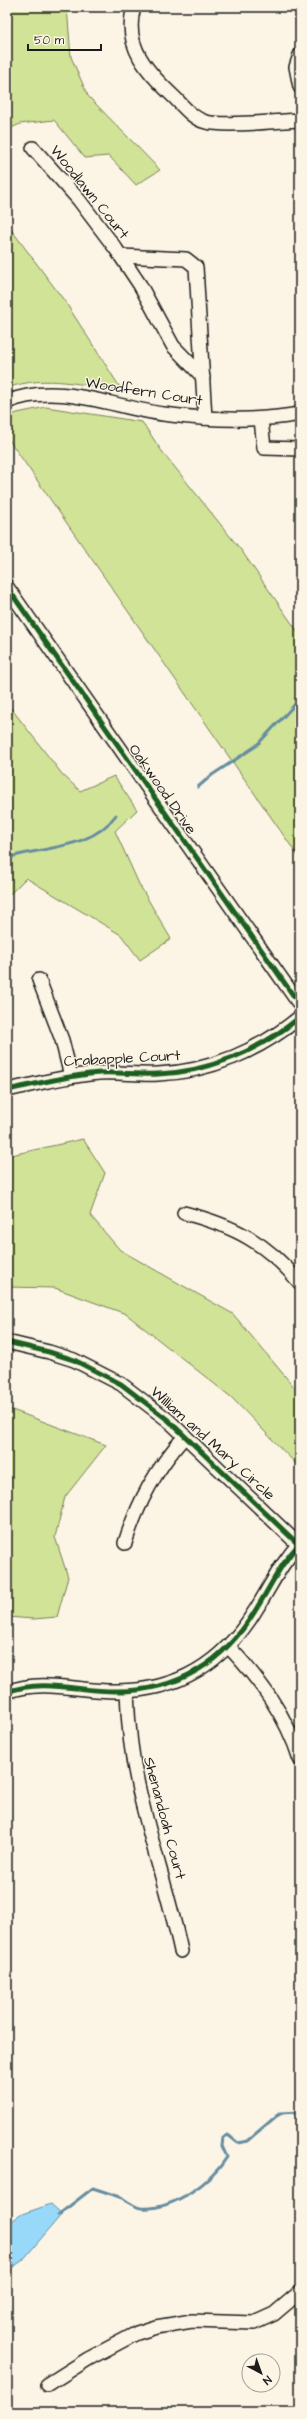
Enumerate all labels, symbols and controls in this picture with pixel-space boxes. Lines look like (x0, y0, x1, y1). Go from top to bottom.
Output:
scale bar (28, 26, 101, 52)
text: 50 m (34, 32, 65, 49)
street label: Woodlawn Court (45, 141, 134, 244)
street label: Woodfern Court (84, 372, 204, 411)
street label: Oakwood Drive (124, 740, 202, 839)
street label: Crabapple Court (63, 1045, 181, 1072)
street label: William and Mary Circle (145, 1382, 280, 1506)
street label: Shenandoah Court (138, 1755, 191, 1882)
north arrow (241, 2353, 281, 2393)
text: N (260, 2372, 275, 2388)

